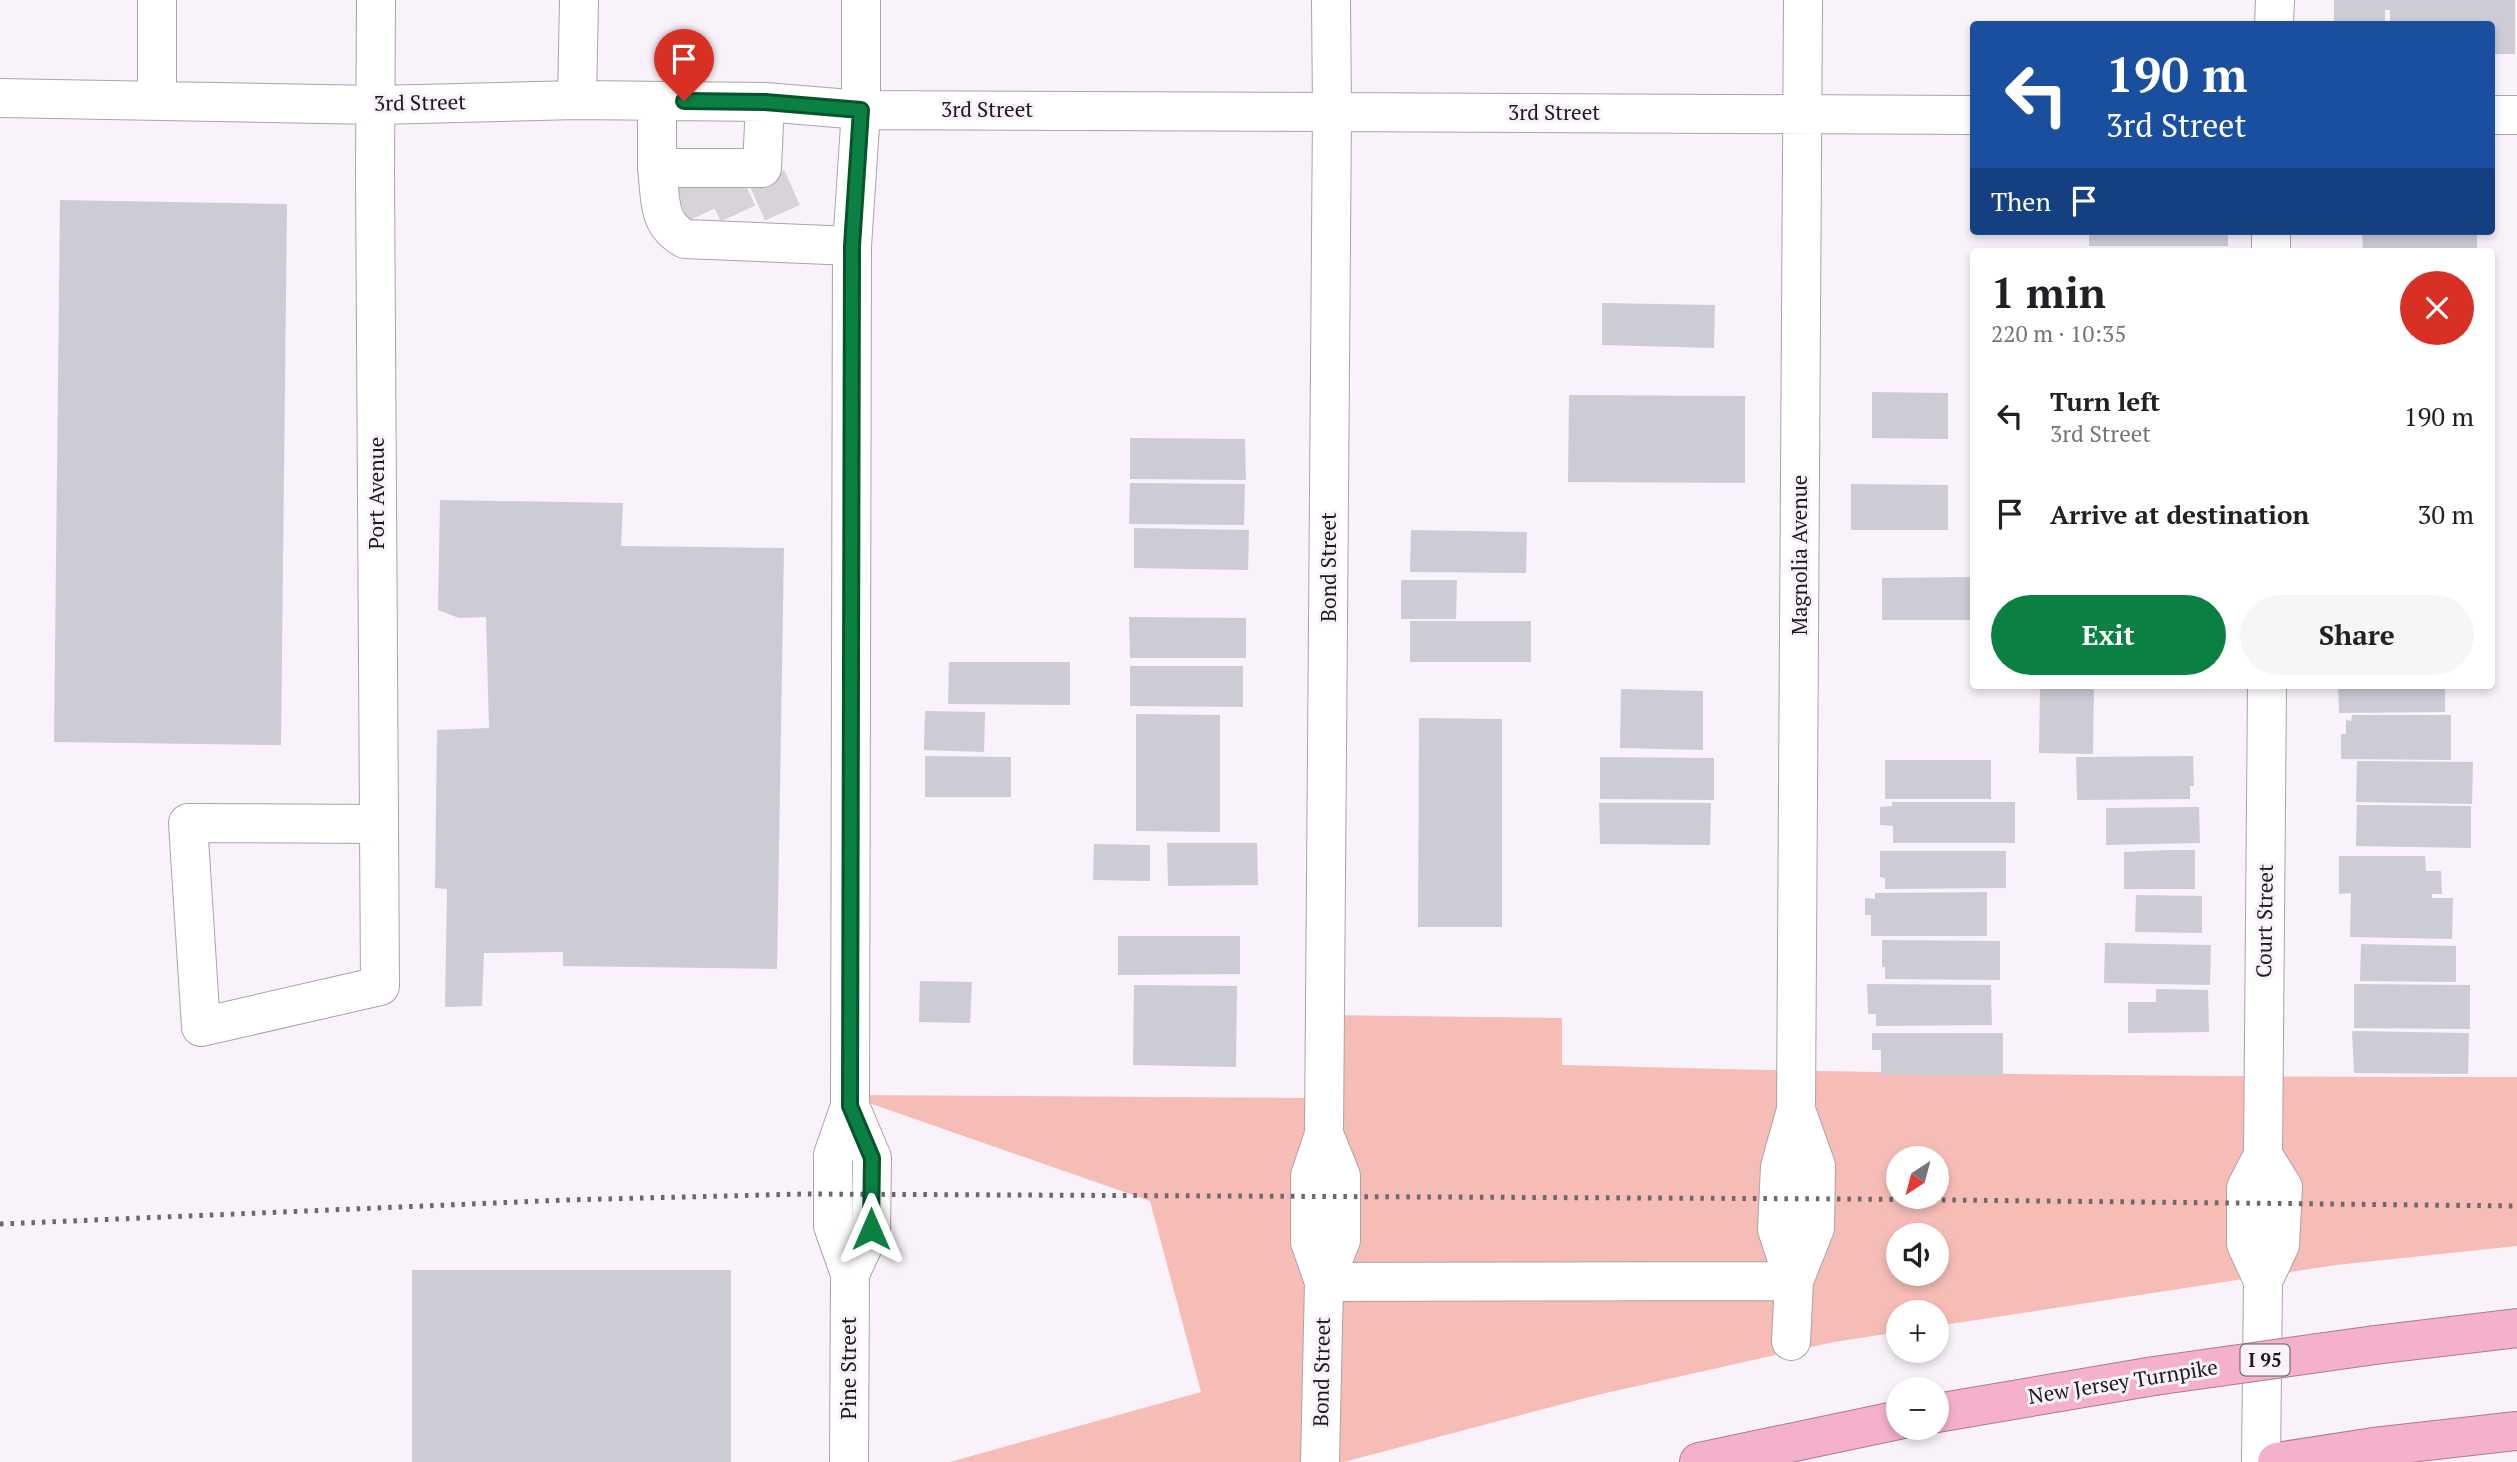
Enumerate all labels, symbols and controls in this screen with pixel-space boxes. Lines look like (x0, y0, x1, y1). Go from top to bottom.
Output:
pin (654, 29, 714, 101)
icon: arrive (665, 40, 703, 78)
text: 190 m (2106, 41, 2248, 106)
icon: left (1991, 49, 2082, 140)
street label: 3rd Street (374, 87, 466, 117)
street label: 3rd Street (941, 95, 1033, 123)
street label: 3rd Street (1508, 98, 1600, 126)
text: 3rd Street (2106, 104, 2246, 146)
icon: arrive (2065, 182, 2103, 220)
text: Then (1991, 184, 2051, 218)
text: 1 min (1991, 264, 2106, 320)
button: close (2400, 271, 2474, 345)
text: 220 m · 10:35 (1991, 318, 2126, 349)
text: Turn left (2050, 384, 2160, 418)
icon: left (1991, 397, 2029, 435)
text: 190 m (2404, 399, 2474, 433)
text: 3rd Street (2050, 418, 2151, 449)
street label: Port Avenue (362, 437, 390, 549)
street label: Magnolia Avenue (1785, 475, 1813, 635)
icon: arrive (1991, 495, 2029, 533)
text: Arrive at destination (2050, 497, 2309, 531)
text: 30 m (2418, 497, 2474, 531)
street label: Bond Street (1314, 512, 1342, 622)
button: Exit (1991, 595, 2226, 675)
button: Share (2240, 595, 2474, 675)
street label: Court Street (2249, 864, 2279, 978)
north arrow (1886, 1146, 1950, 1209)
map controls (1886, 1146, 1949, 1440)
position arrow (834, 1192, 908, 1266)
button: sound (1886, 1223, 1949, 1286)
button: + (1886, 1300, 1949, 1363)
street label: Pine Street (834, 1316, 862, 1420)
street label: Bond Street (1306, 1317, 1336, 1427)
road number: I 95 (2240, 1344, 2290, 1376)
street label: New Jersey Turnpike (2026, 1352, 2220, 1410)
button: − (1886, 1377, 1949, 1440)

